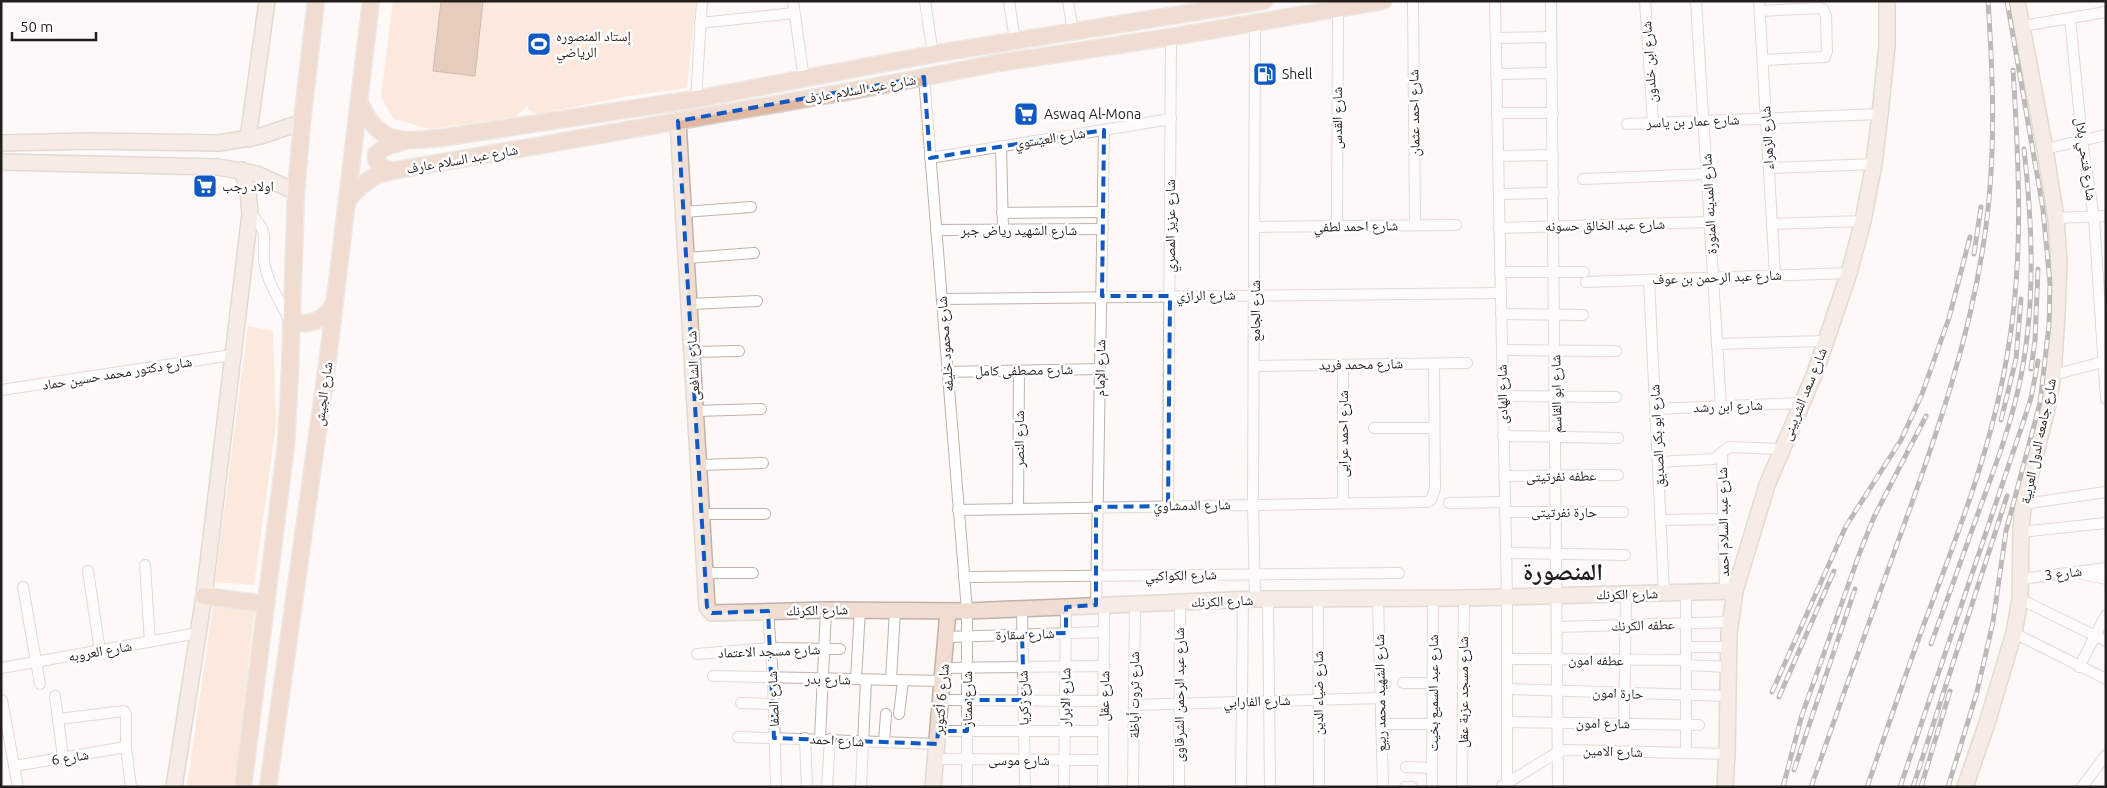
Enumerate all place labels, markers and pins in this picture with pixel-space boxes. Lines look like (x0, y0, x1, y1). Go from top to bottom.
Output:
place label: إستاد المنصوره الرياضي (556, 28, 631, 64)
sports icon: إستاد المنصوره الرياضي (526, 31, 552, 57)
fuel station icon: Shell (1252, 61, 1278, 87)
place label: Shell (1282, 66, 1313, 82)
supermarket icon: Aswaq Al-Mona (1013, 101, 1039, 127)
place label: Aswaq Al-Mona (1044, 106, 1141, 122)
supermarket icon: اولاد رجب (192, 173, 218, 199)
place label: اولاد رجب (222, 178, 274, 195)

